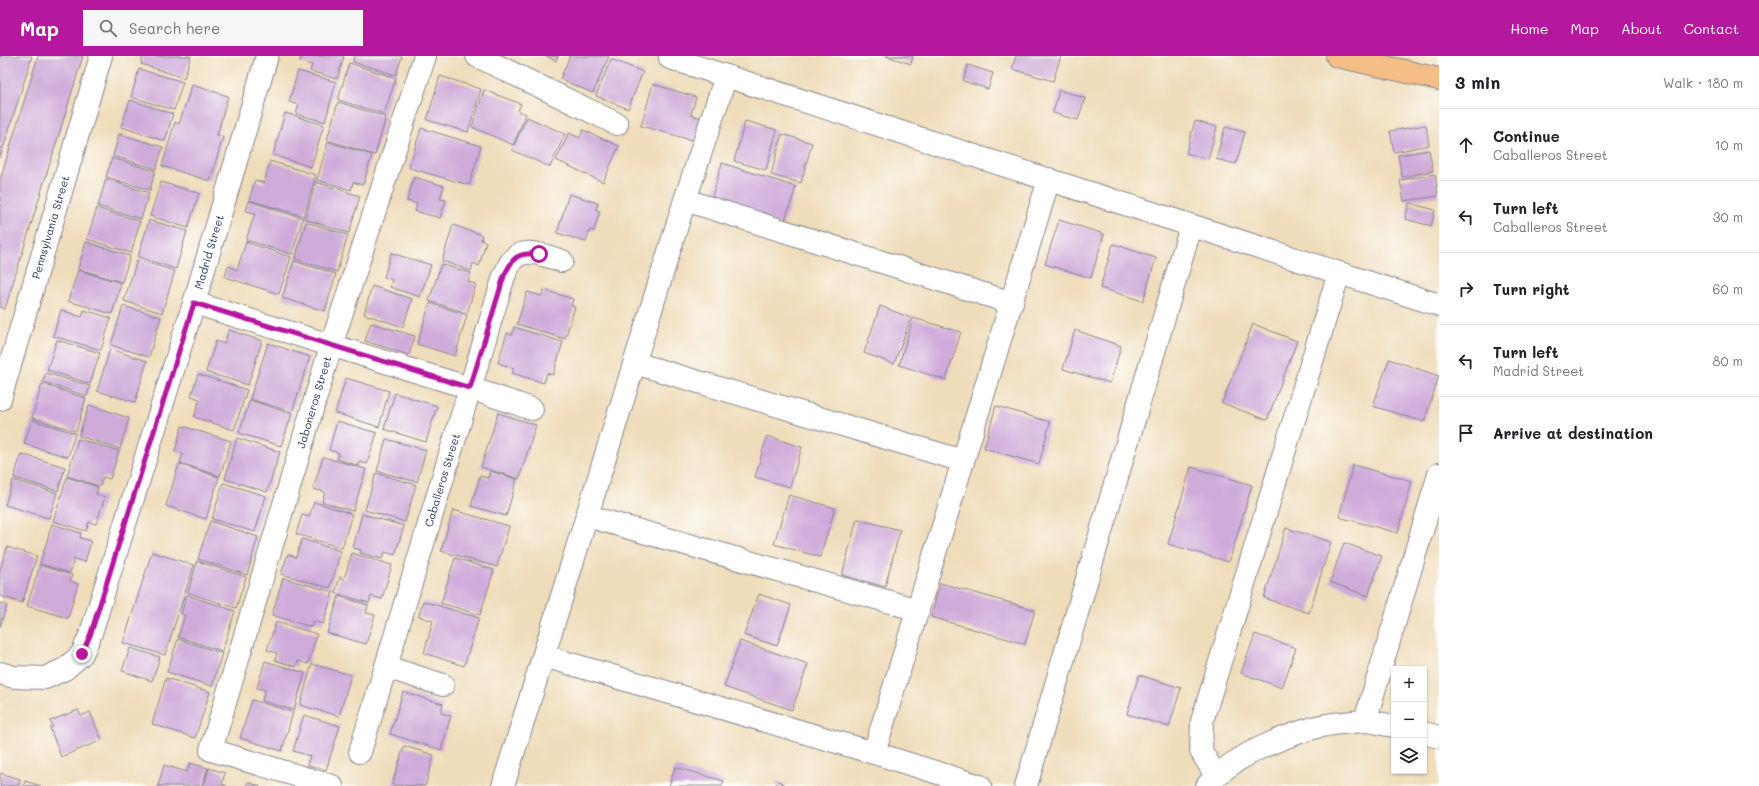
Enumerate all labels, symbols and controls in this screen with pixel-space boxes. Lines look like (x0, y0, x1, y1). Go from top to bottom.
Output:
search box (83, 10, 363, 46)
text: Map (20, 16, 59, 41)
icon: search (97, 17, 119, 39)
text: Search here (129, 18, 220, 38)
text: Home (1510, 19, 1548, 38)
text: Map (1570, 19, 1599, 38)
text: About (1621, 19, 1662, 38)
text: Contact (1684, 19, 1739, 38)
text: 3 min (1455, 71, 1500, 93)
text: Walk · 180 m (1663, 74, 1743, 91)
text: Continue (1493, 126, 1560, 146)
icon: ahead (1455, 134, 1477, 156)
text: 10 m (1715, 136, 1743, 153)
text: Caballeros Street (1493, 146, 1607, 163)
street label: Pennsylvania Street (28, 173, 72, 281)
text: Turn left (1493, 198, 1558, 218)
icon: left (1455, 206, 1477, 228)
text: 30 m (1713, 208, 1743, 225)
street label: Madrid Street (191, 213, 227, 291)
text: Caballeros Street (1493, 218, 1607, 235)
route start (530, 245, 548, 263)
icon: right (1455, 278, 1477, 300)
text: Turn right (1493, 279, 1570, 299)
text: 60 m (1713, 280, 1743, 297)
text: Turn left (1493, 342, 1558, 362)
icon: left (1455, 350, 1477, 372)
text: 80 m (1713, 352, 1743, 369)
street label: Jaboneros Street (293, 354, 335, 450)
text: Madrid Street (1493, 362, 1584, 379)
icon: arrive (1455, 422, 1477, 444)
text: Arrive at destination (1493, 423, 1653, 443)
street label: Caballeros Street (421, 431, 463, 529)
route end (73, 645, 91, 663)
map controls (1391, 666, 1427, 774)
button: + (1391, 666, 1427, 702)
button: − (1391, 702, 1427, 738)
button: layers (1391, 738, 1427, 774)

